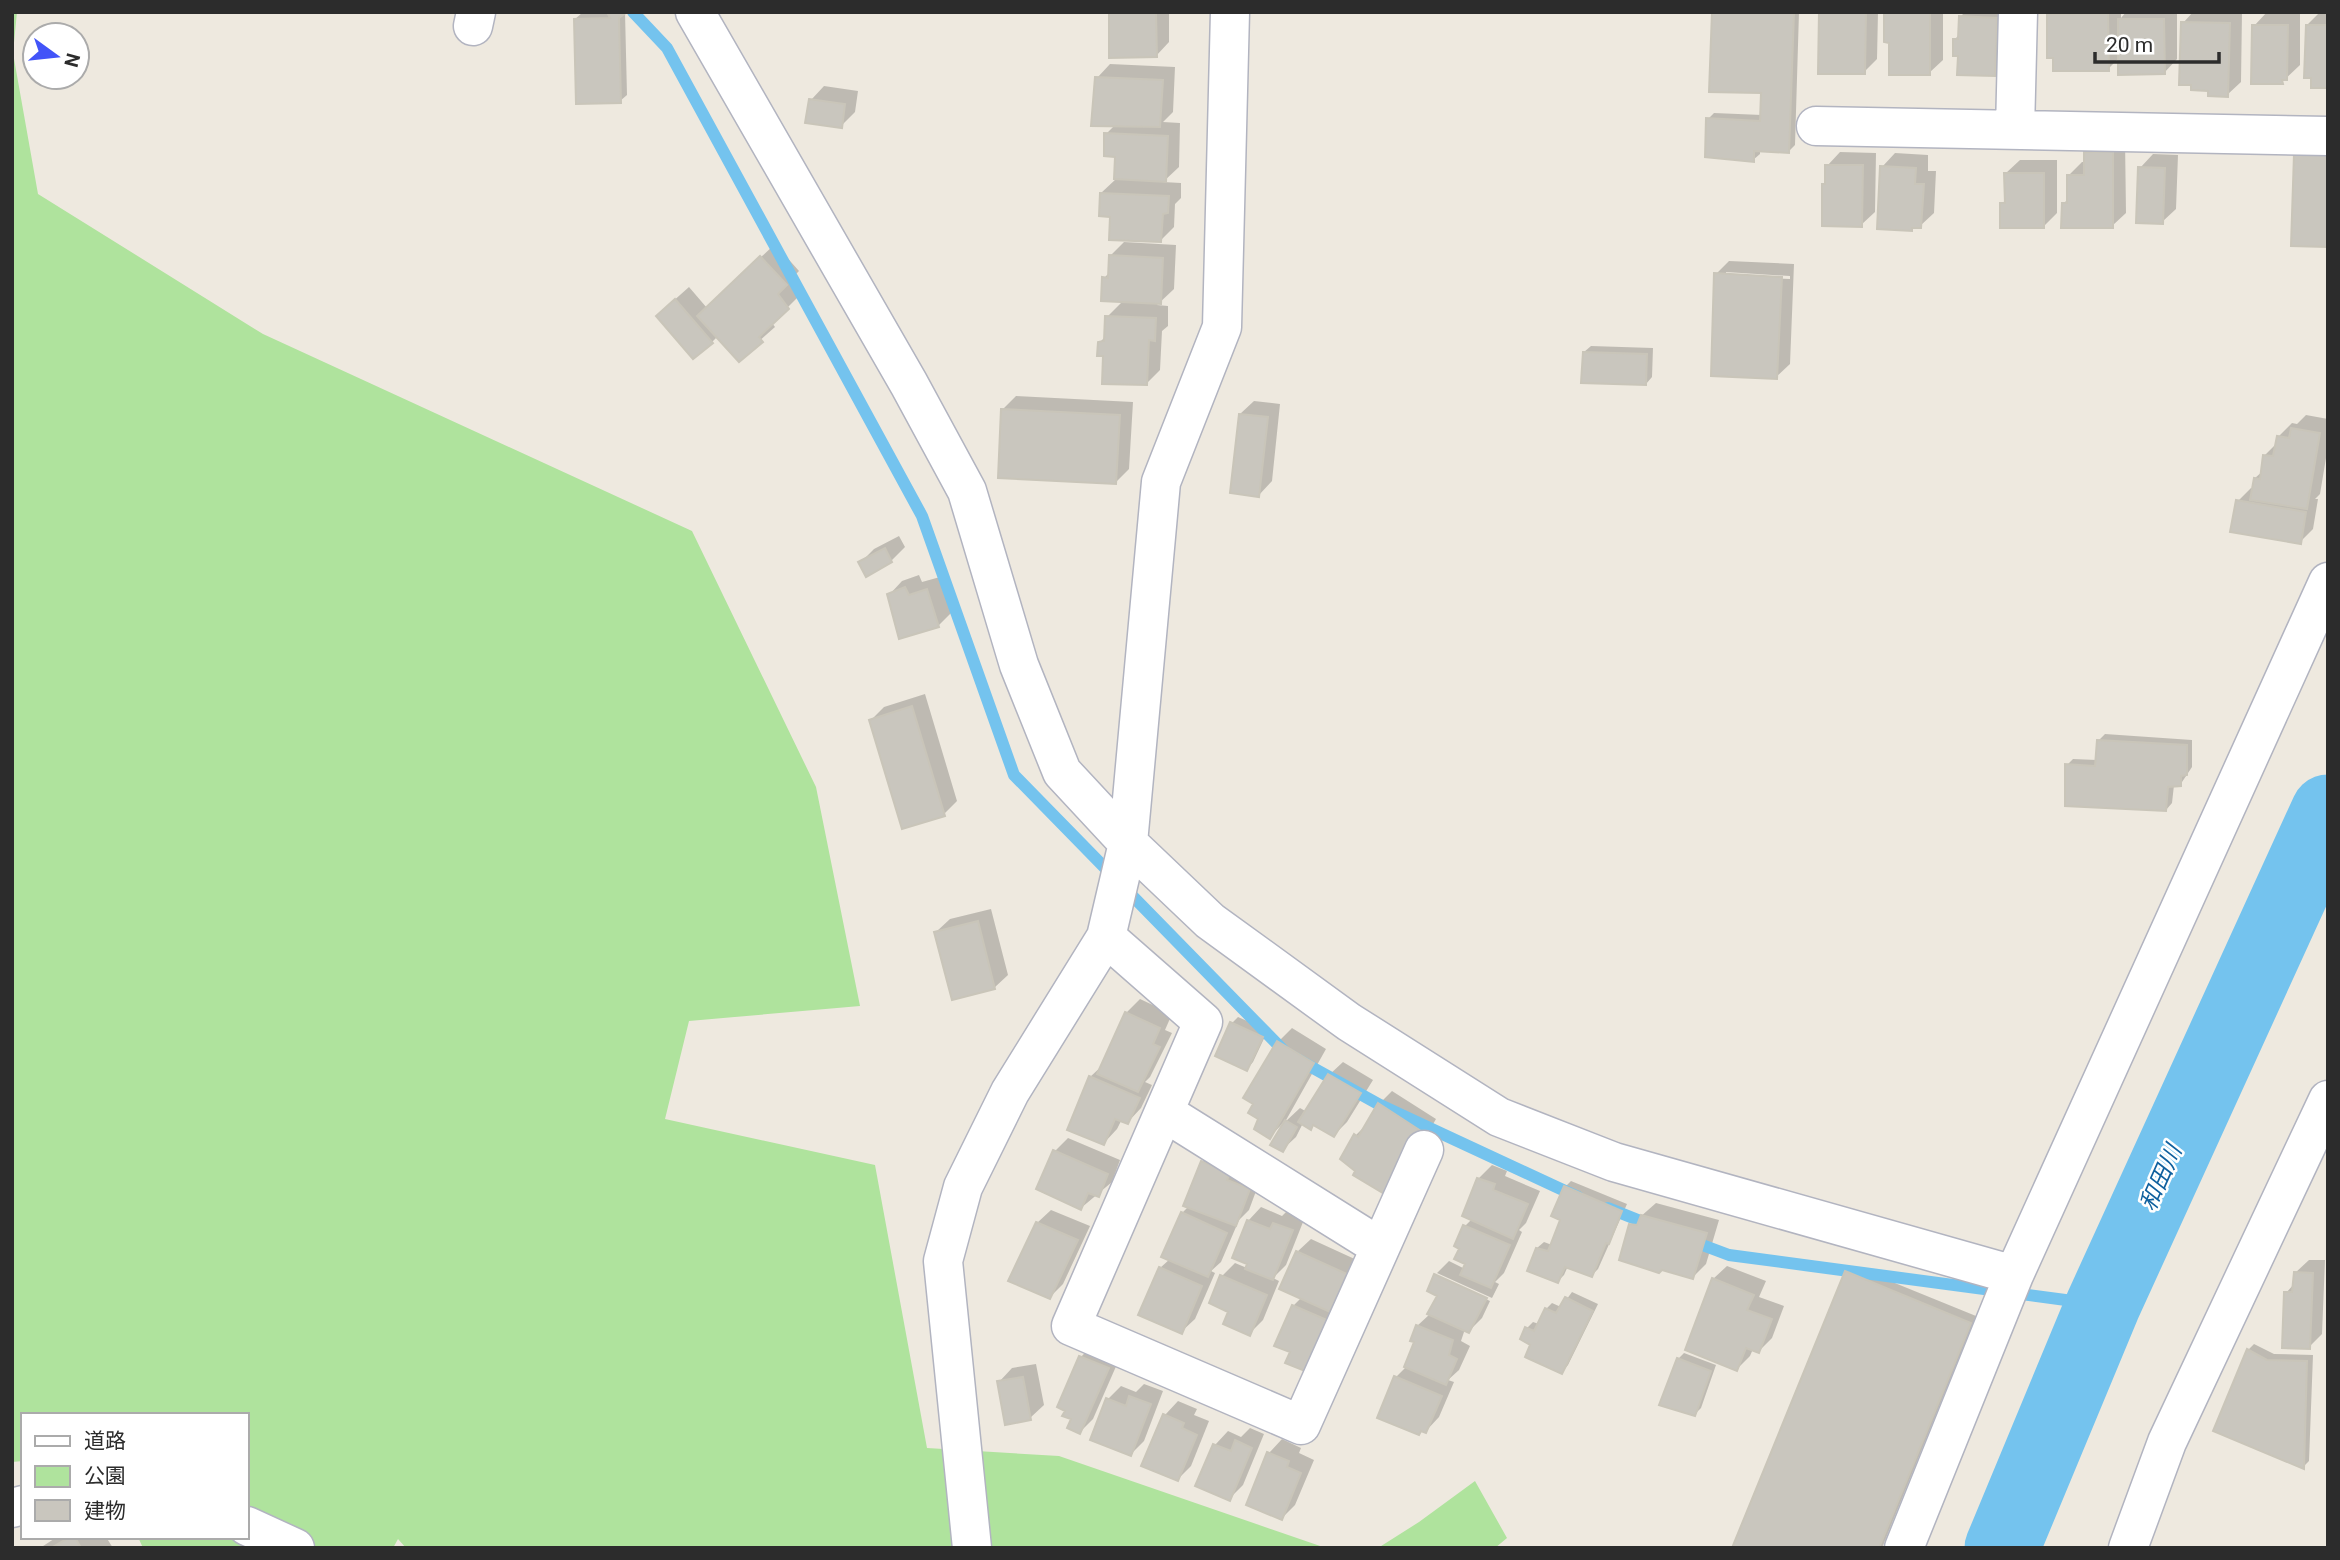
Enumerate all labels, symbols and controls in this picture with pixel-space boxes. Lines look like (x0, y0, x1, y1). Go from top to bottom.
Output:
north arrow (21, 21, 91, 91)
scale bar (2095, 21, 2219, 65)
text: 20 m (2106, 33, 2153, 57)
text: N (59, 51, 85, 70)
water label: 和田川 (2135, 1138, 2189, 1215)
legend (21, 1413, 248, 1539)
text: 道路 (84, 1429, 126, 1453)
text: 公園 (84, 1464, 126, 1488)
text: 建物 (84, 1499, 126, 1523)

